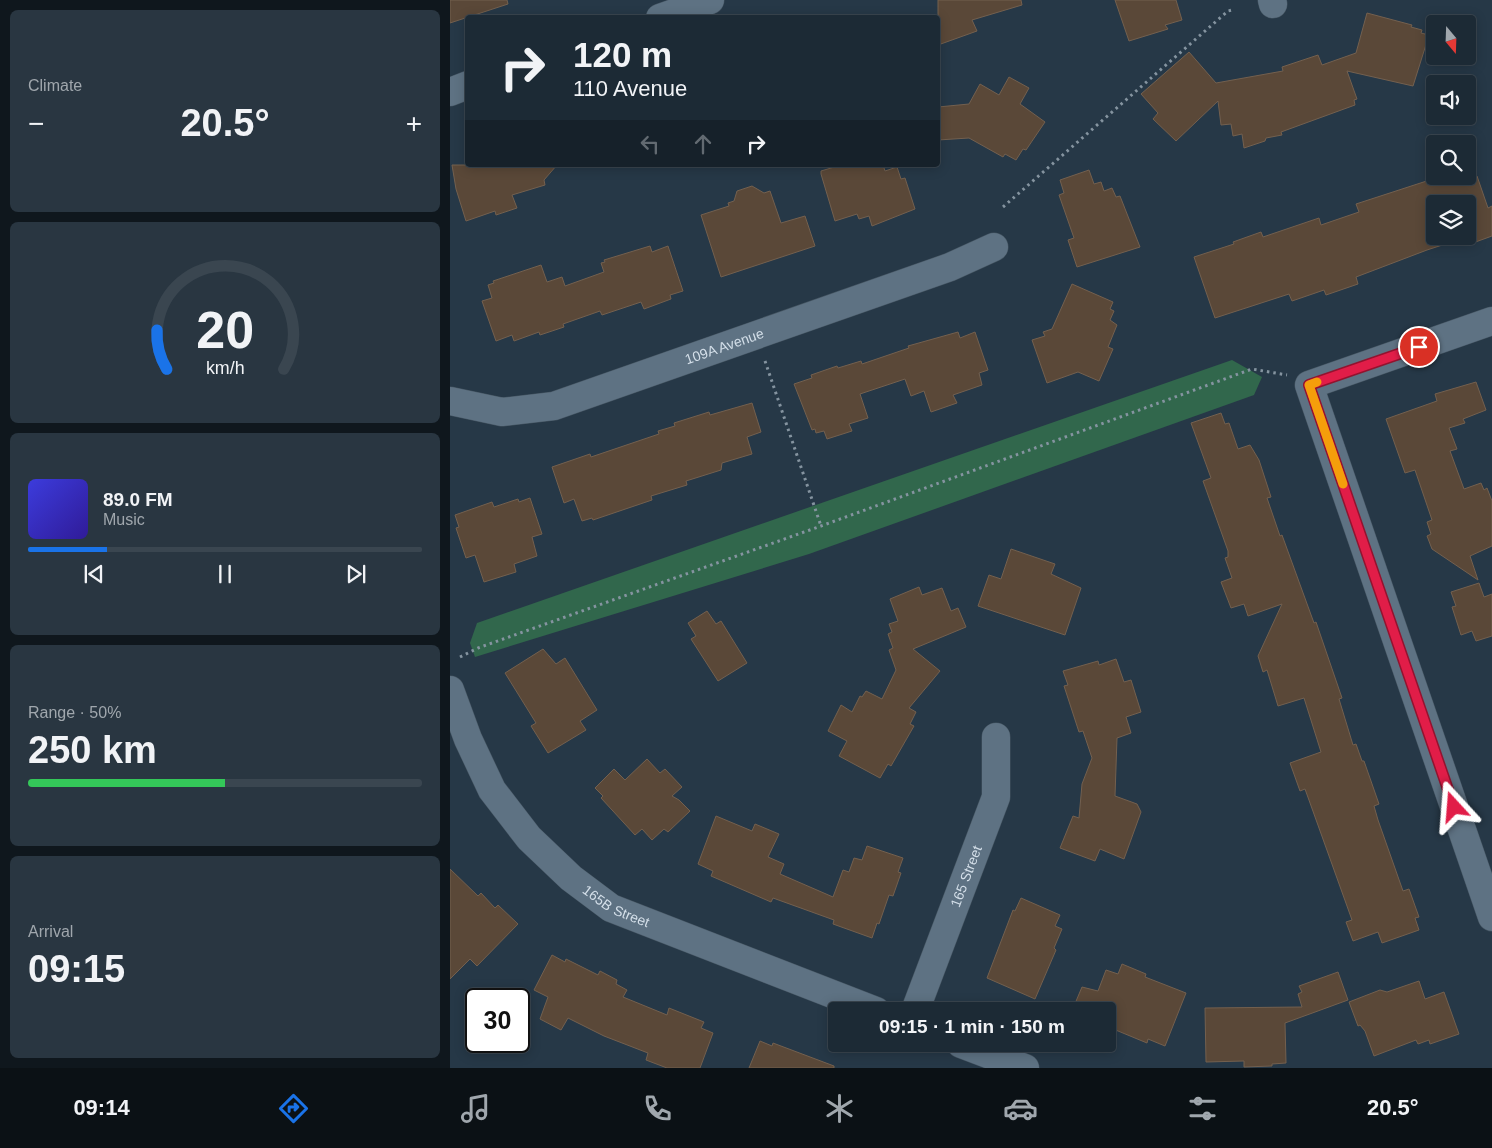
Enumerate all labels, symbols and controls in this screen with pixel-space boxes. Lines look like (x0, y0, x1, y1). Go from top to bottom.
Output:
north arrow (1426, 15, 1476, 65)
map controls (1426, 15, 1476, 245)
icon: right (490, 35, 555, 100)
text: 120 m (573, 35, 672, 74)
button: sound (1426, 75, 1476, 125)
text: 110 Avenue (573, 76, 687, 101)
text: Climate (28, 77, 82, 94)
text: 20.5° (180, 102, 270, 144)
text: − (28, 108, 44, 139)
text: + (406, 108, 422, 139)
icon: left (636, 130, 664, 158)
icon: ahead (689, 130, 717, 158)
icon: right (742, 130, 770, 158)
button: search (1426, 135, 1476, 185)
button: layers (1426, 195, 1476, 245)
text: 20 (196, 301, 254, 359)
street label: 109A Avenue (683, 325, 766, 367)
pin (1398, 326, 1440, 368)
icon: arrive (1405, 333, 1433, 361)
text: km/h (206, 358, 244, 378)
text: 89.0 FM (103, 489, 173, 510)
text: Music (103, 511, 145, 528)
icon: previous (80, 560, 108, 588)
icon: pause (211, 560, 239, 588)
icon: next (342, 560, 370, 588)
text: Range · 50% (28, 704, 121, 721)
text: 250 km (28, 729, 157, 771)
position arrow (1427, 780, 1479, 832)
street label: 165 Street (947, 843, 985, 909)
street label: 165B Street (580, 882, 652, 930)
text: Arrival (28, 923, 73, 940)
text: 09:15 (28, 948, 125, 990)
speed limit sign: 30 (465, 988, 530, 1053)
text: 09:15 · 1 min · 150 m (879, 1016, 1065, 1037)
icon: directions (276, 1091, 311, 1126)
icon: music (458, 1091, 493, 1126)
icon: phone (640, 1091, 675, 1126)
icon: climate (822, 1091, 857, 1126)
icon: car (1003, 1091, 1038, 1126)
icon: filters (1185, 1091, 1220, 1126)
text: 09:14 (73, 1095, 130, 1120)
text: 20.5° (1367, 1095, 1419, 1120)

